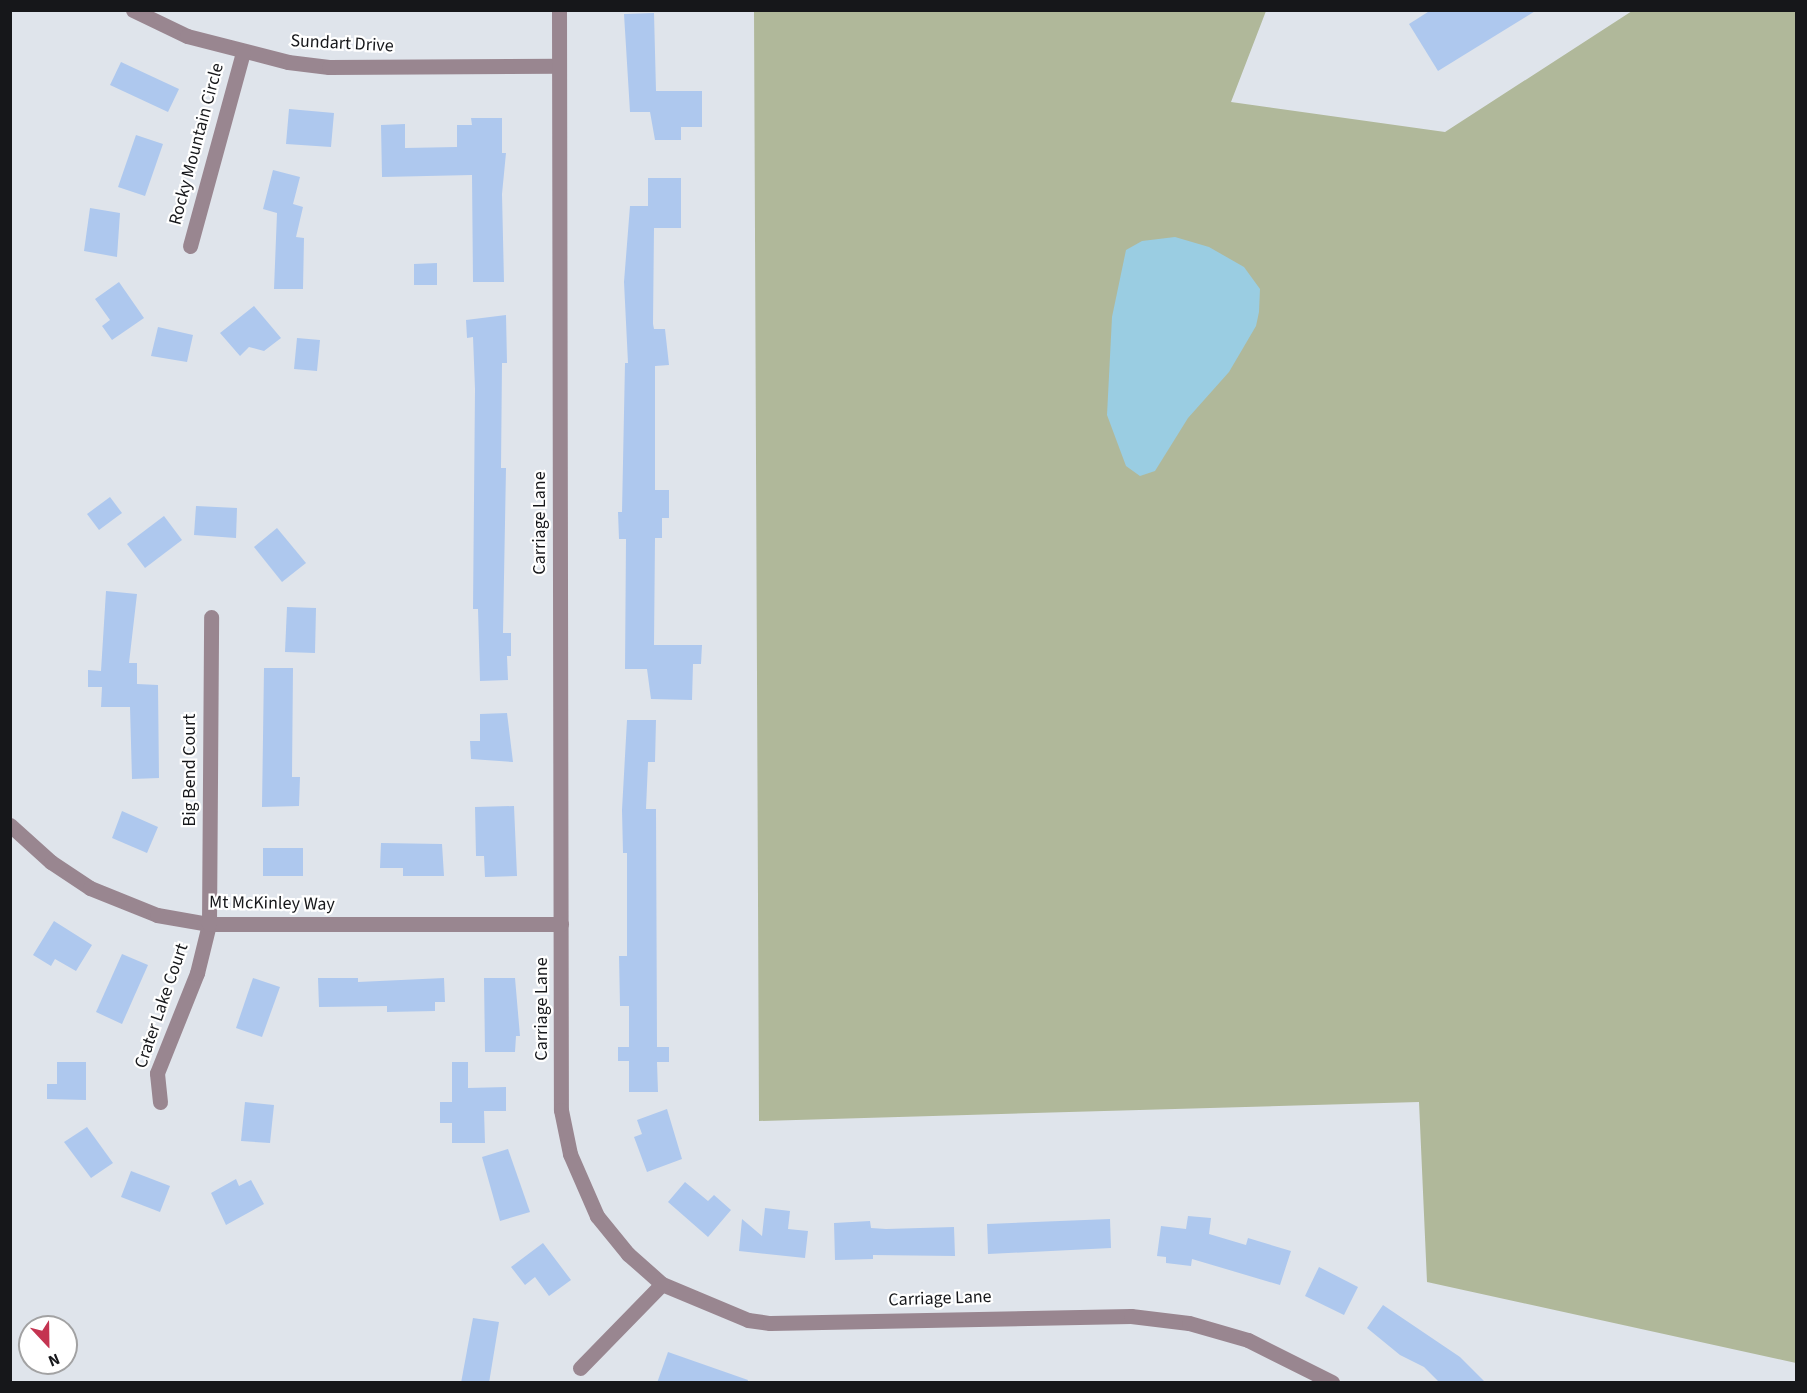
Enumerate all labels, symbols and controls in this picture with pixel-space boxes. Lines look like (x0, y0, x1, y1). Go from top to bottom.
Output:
street label: Sundart Drive (290, 31, 394, 57)
street label: Rocky Mountain Circle (165, 61, 229, 227)
street label: Carriage Lane (529, 471, 551, 575)
street label: Big Bend Court (179, 714, 201, 826)
street label: Mt McKinley Way (209, 892, 335, 916)
street label: Crater Lake Court (131, 941, 193, 1071)
street label: Carriage Lane (531, 957, 553, 1061)
street label: Carriage Lane (888, 1286, 992, 1312)
north arrow (18, 1315, 78, 1375)
text: N (45, 1348, 63, 1372)

